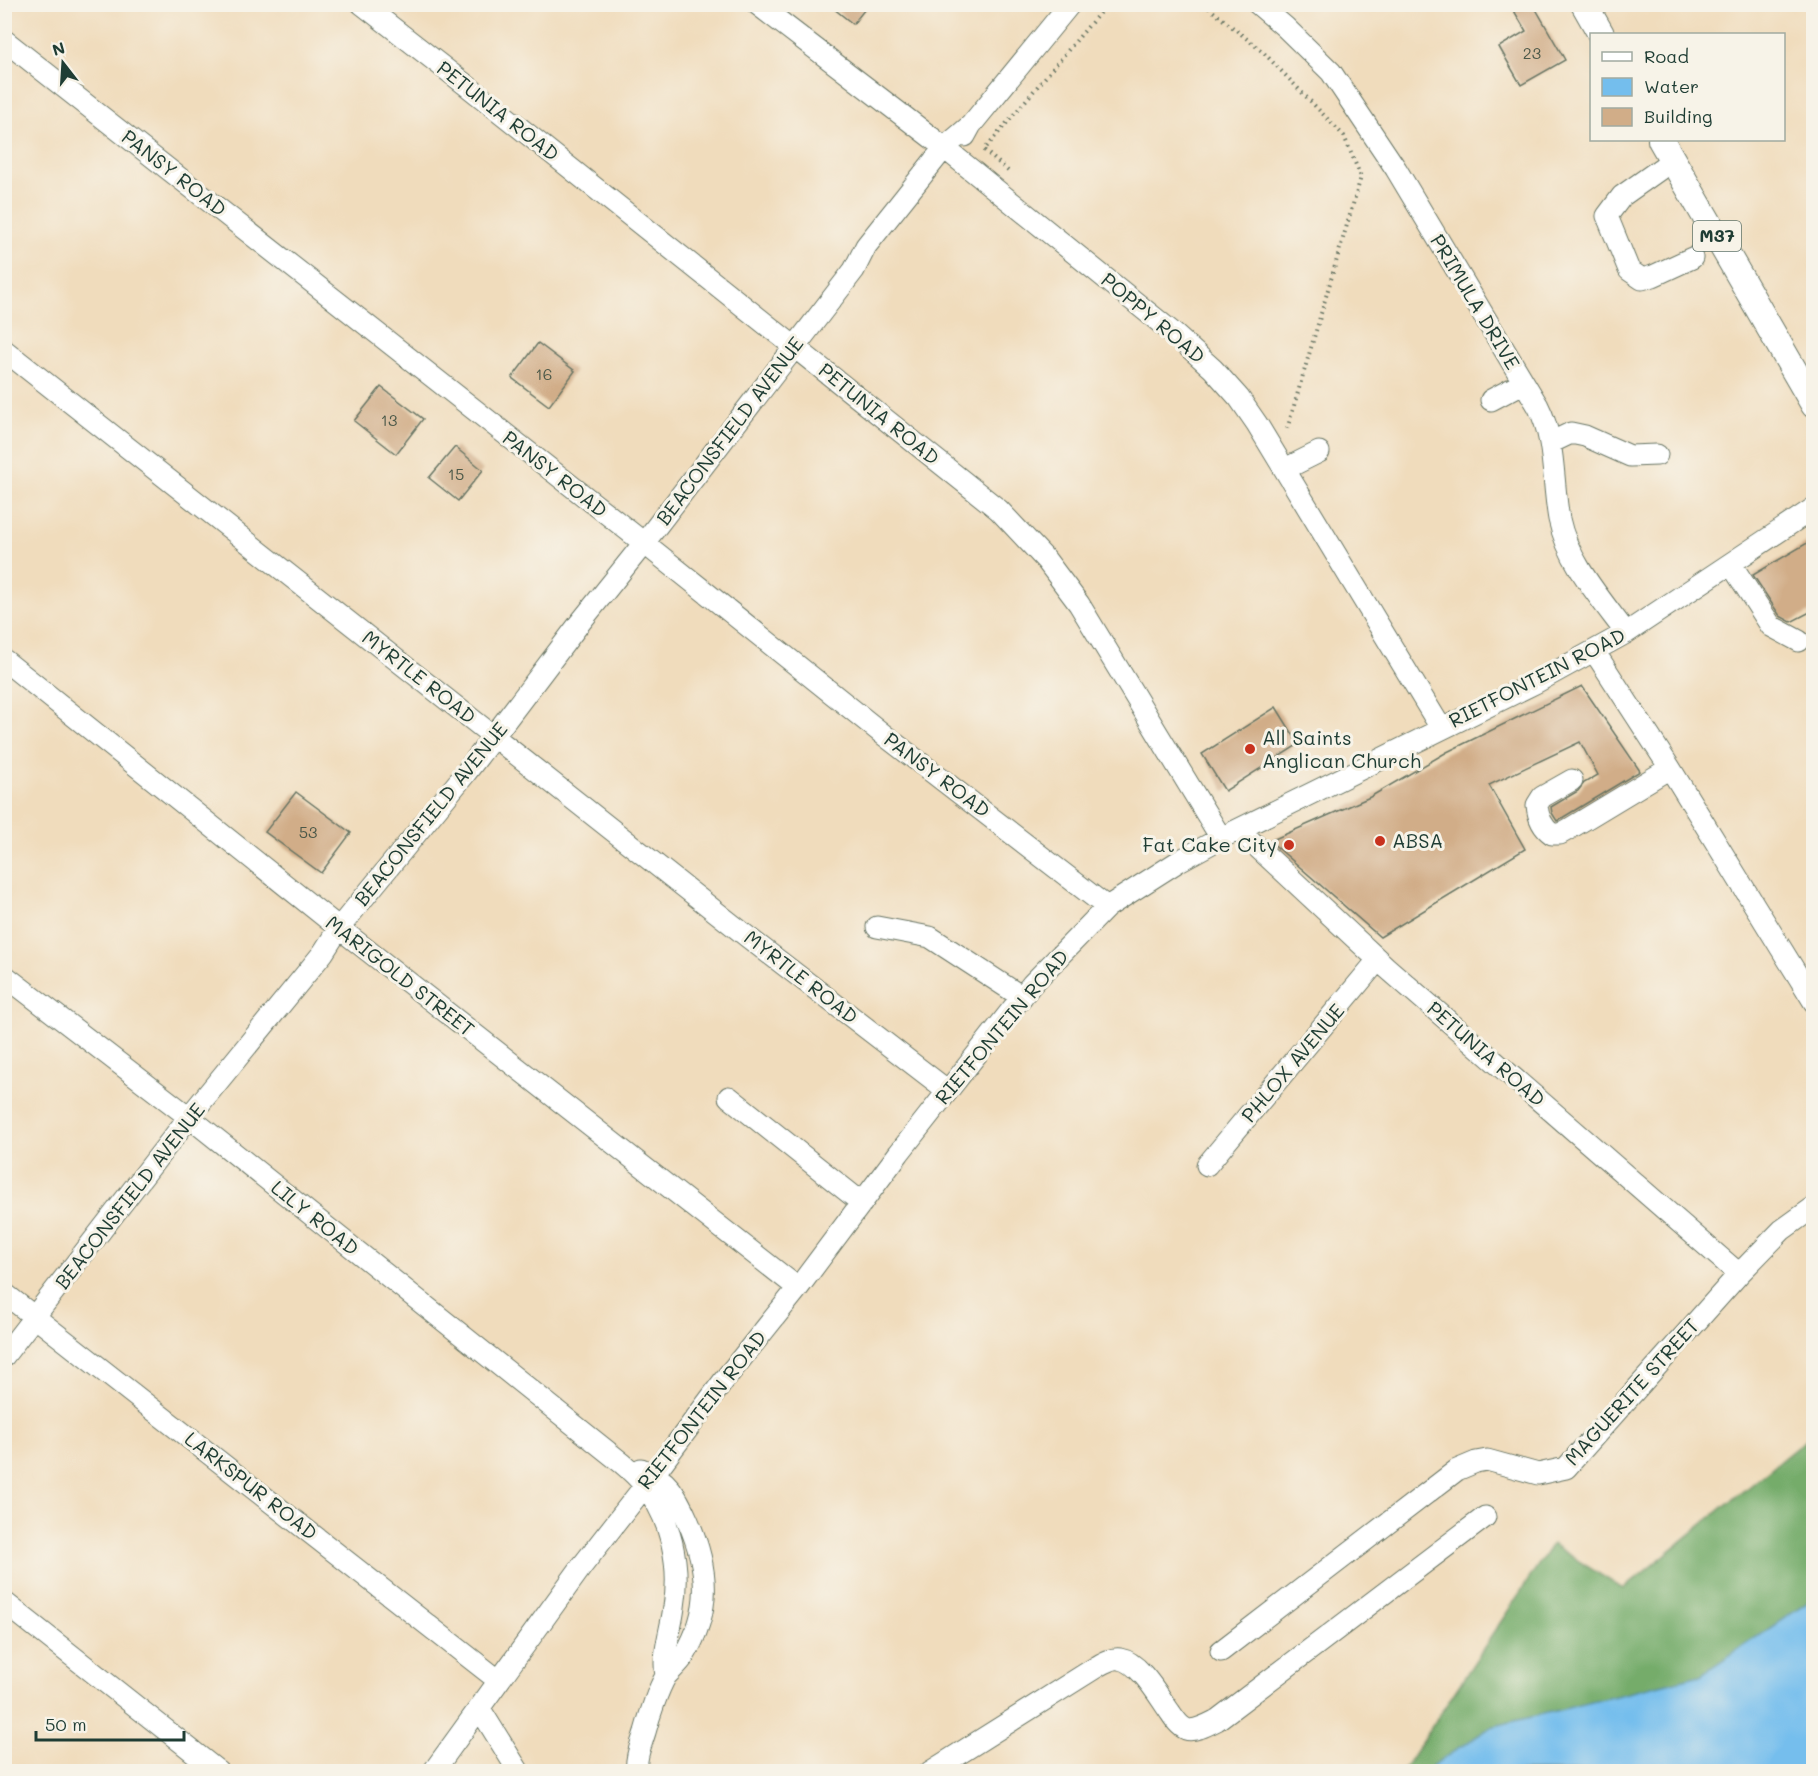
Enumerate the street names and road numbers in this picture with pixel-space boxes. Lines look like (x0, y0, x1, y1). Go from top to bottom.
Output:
street label: PETUNIA ROAD (432, 54, 565, 166)
street label: PANSY ROAD (117, 123, 232, 221)
road number: M37 (1693, 221, 1741, 251)
street label: PRIMULA DRIVE (1425, 229, 1527, 374)
street label: POPPY ROAD (1096, 266, 1211, 368)
street label: BEACONSFIELD AVENUE (650, 331, 809, 530)
street label: PETUNIA ROAD (814, 356, 945, 470)
street label: PANSY ROAD (498, 424, 613, 522)
street label: RIETFONTEIN ROAD (1444, 621, 1629, 733)
street label: MYRTLE ROAD (357, 624, 482, 729)
street label: BEACONSFIELD AVENUE (348, 716, 513, 911)
street label: PANSY ROAD (879, 726, 996, 823)
street label: MARIGOLD STREET (321, 909, 480, 1041)
street label: MYRTLE ROAD (739, 924, 864, 1029)
street label: RIETFONTEIN ROAD (929, 943, 1074, 1109)
street label: PETUNIA ROAD (1422, 995, 1551, 1112)
street label: PHLOX AVENUE (1235, 998, 1350, 1127)
street label: BEACONSFIELD AVENUE (48, 1097, 210, 1294)
street label: LILY ROAD (266, 1174, 365, 1261)
street label: MAGUERITE STREET (1558, 1312, 1704, 1470)
street label: RIETFONTEIN ROAD (631, 1325, 771, 1494)
street label: LARKSPUR ROAD (180, 1425, 323, 1545)

